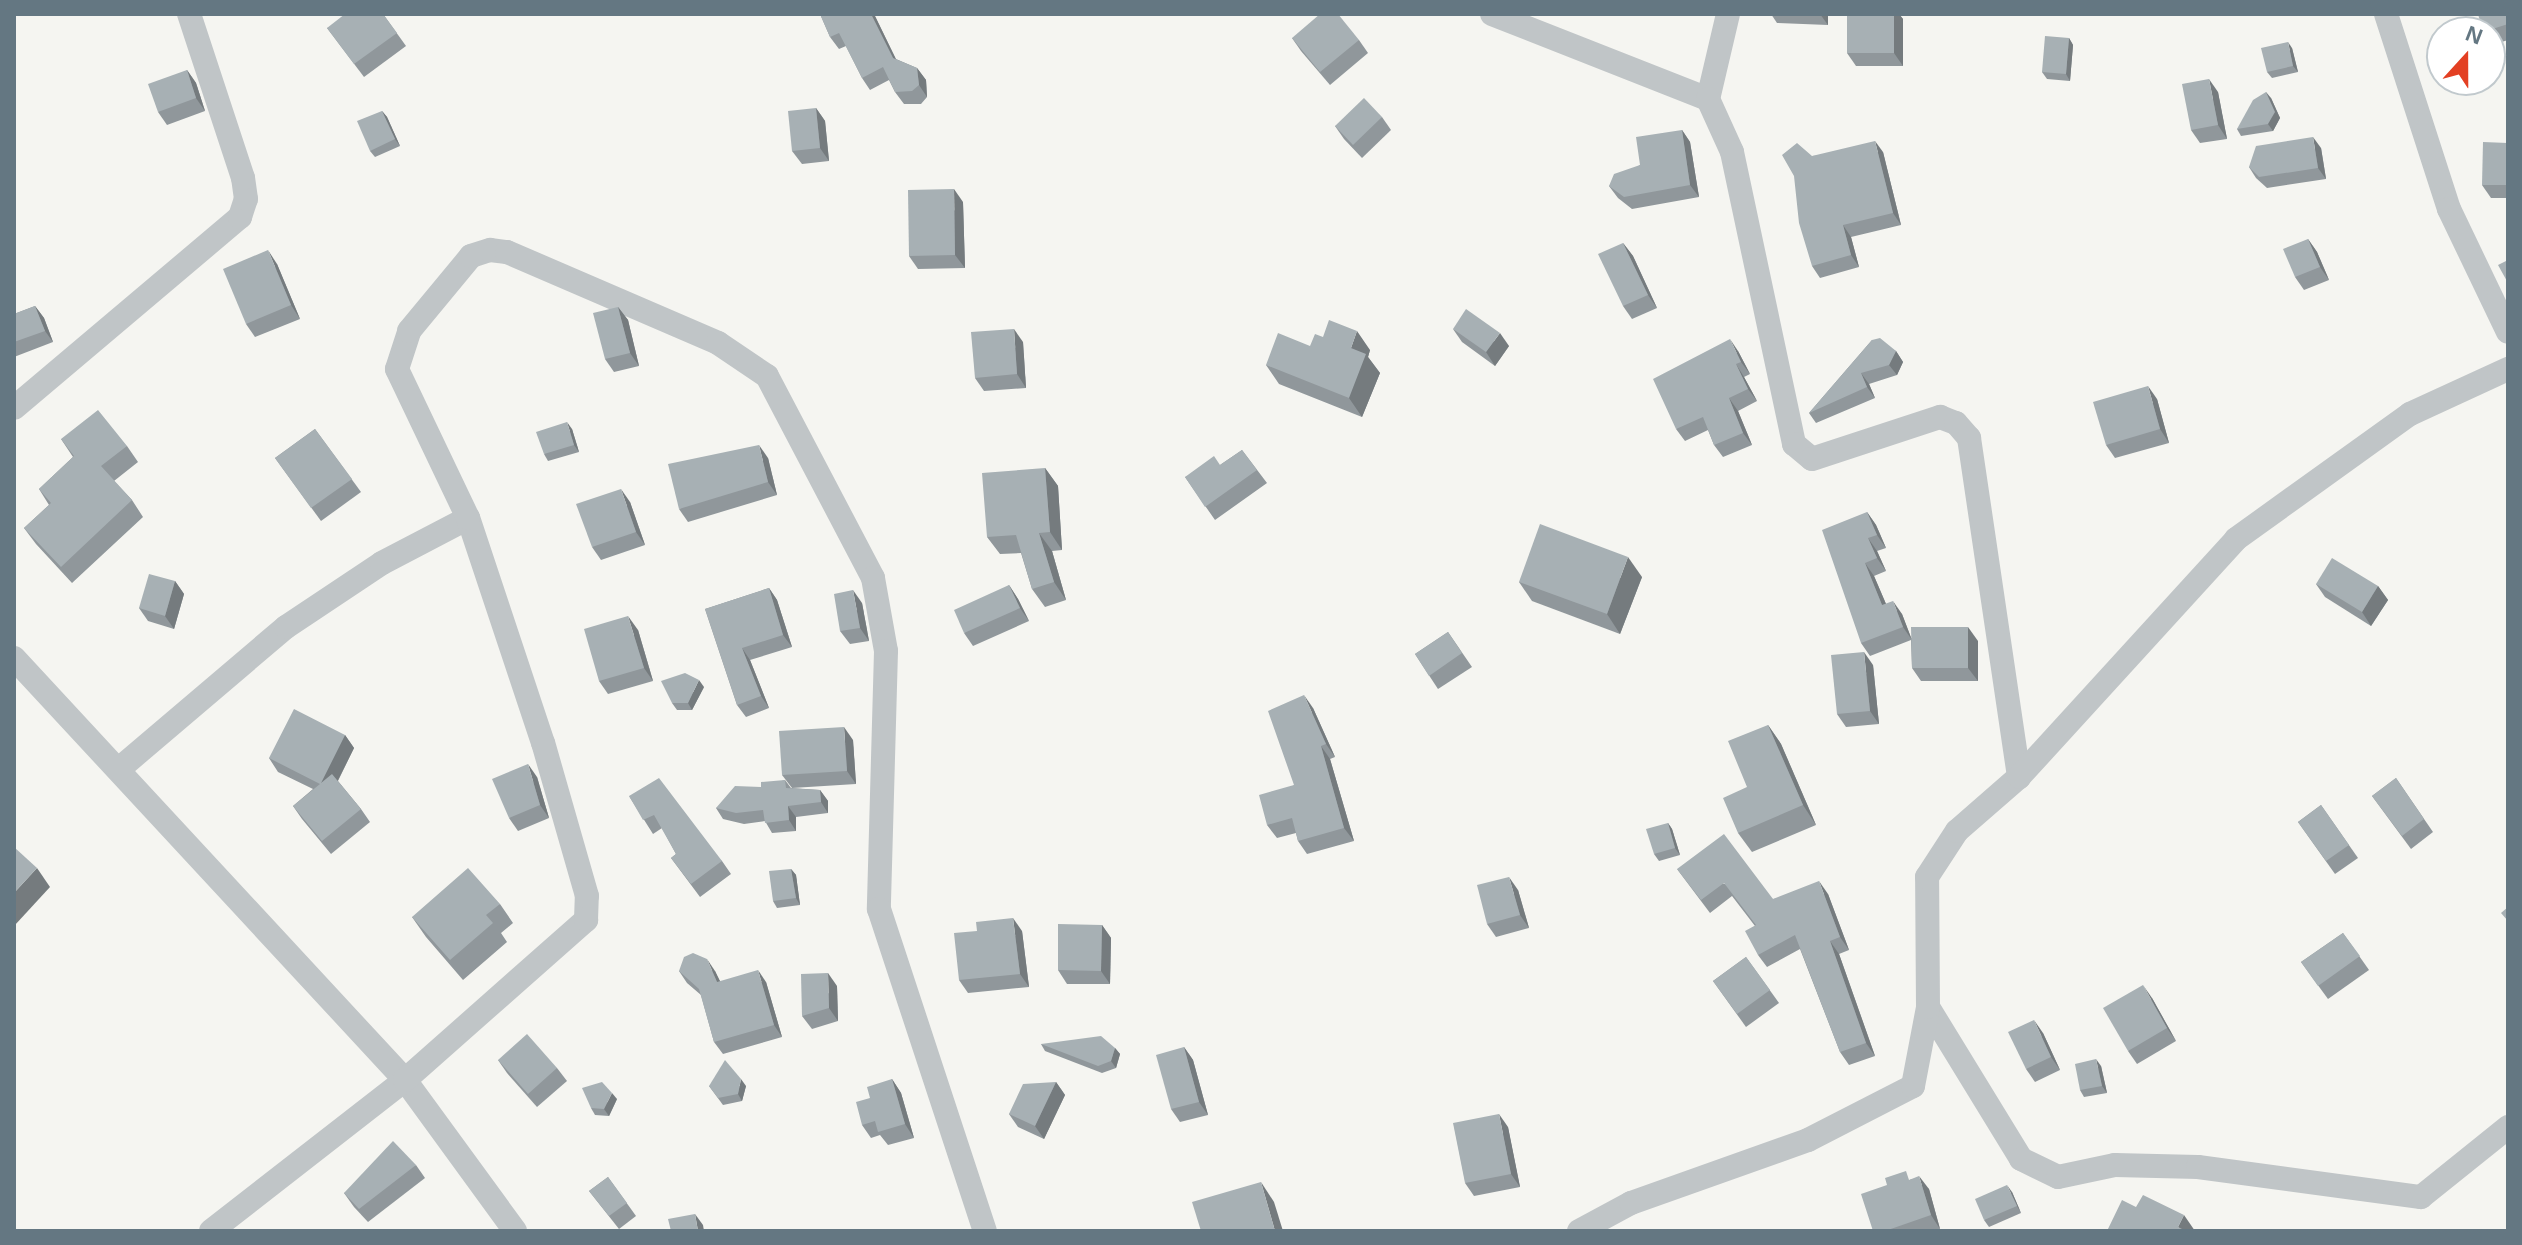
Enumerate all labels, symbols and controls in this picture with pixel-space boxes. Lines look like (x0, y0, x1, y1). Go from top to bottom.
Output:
north arrow (2426, 16, 2506, 96)
text: N (2462, 20, 2486, 50)

